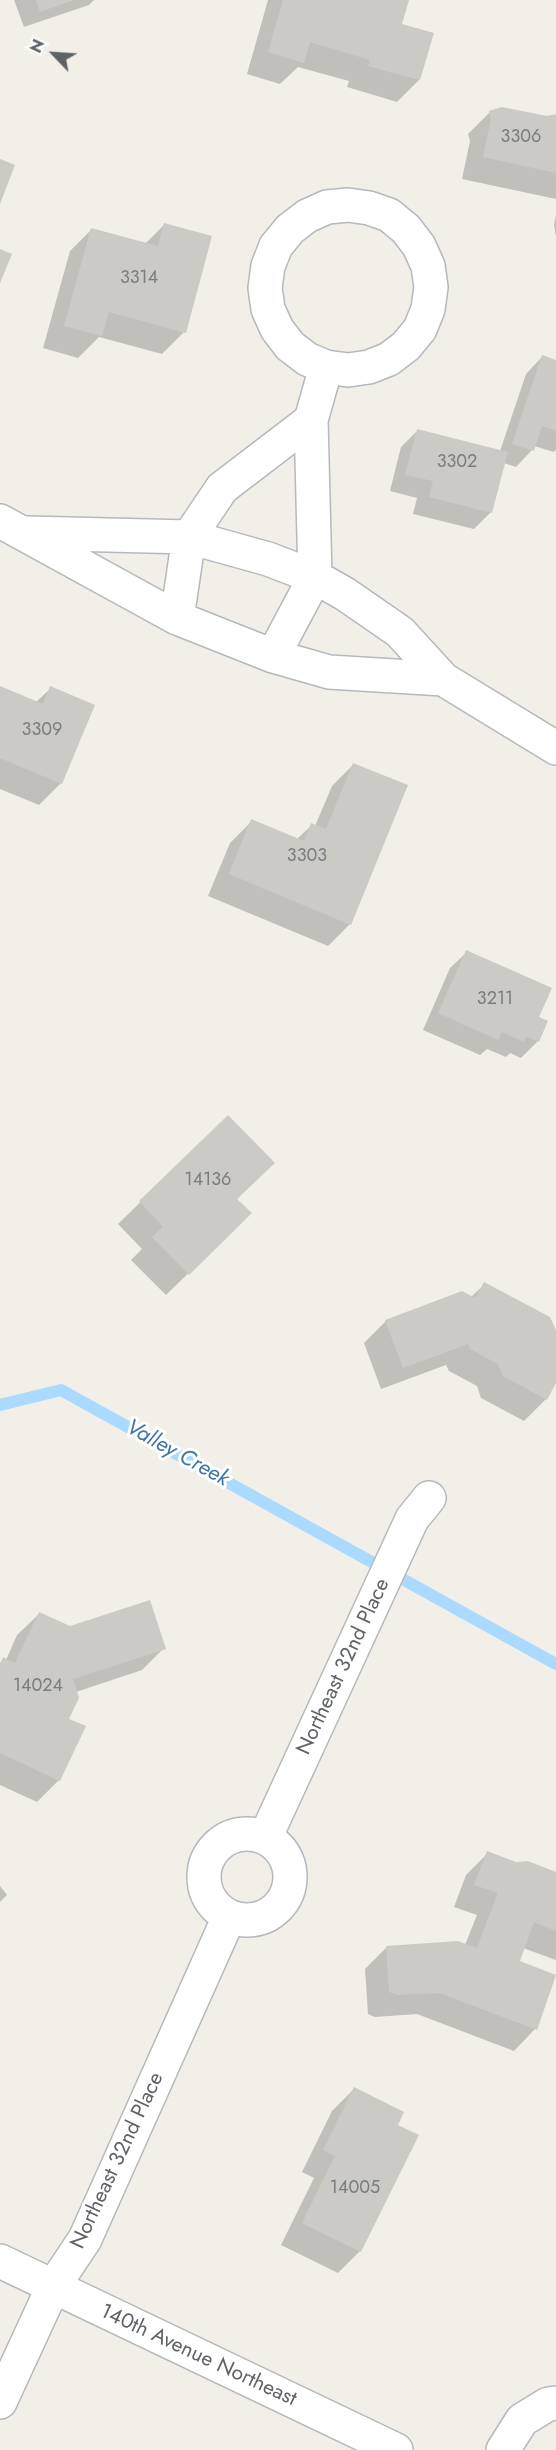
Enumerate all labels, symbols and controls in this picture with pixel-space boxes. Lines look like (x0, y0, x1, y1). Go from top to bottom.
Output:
north arrow (24, 24, 84, 84)
text: N (24, 36, 50, 57)
house number: 3306 (501, 127, 541, 149)
house number: 3314 (120, 268, 158, 290)
house number: 3302 (437, 452, 477, 474)
house number: 3309 (22, 720, 62, 742)
house number: 3303 (287, 846, 327, 868)
house number: 3211 (477, 989, 513, 1011)
house number: 14136 (185, 1170, 231, 1192)
water label: Valley Creek (121, 1415, 233, 1493)
street label: Northeast 32nd Place (292, 1575, 396, 1759)
house number: 14024 (13, 1676, 63, 1698)
street label: Northeast 32nd Place (66, 2069, 170, 2253)
house number: 14005 (330, 2178, 380, 2200)
street label: 140th Avenue Northeast (96, 2299, 300, 2413)

